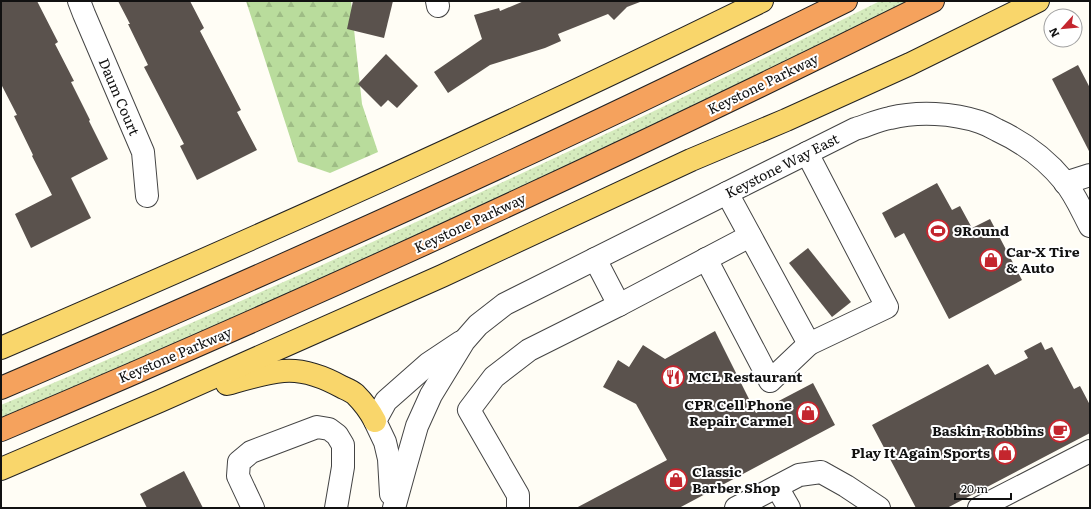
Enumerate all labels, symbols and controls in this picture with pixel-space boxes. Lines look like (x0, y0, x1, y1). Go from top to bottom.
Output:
north arrow (1043, 8, 1083, 48)
text: N (1044, 25, 1062, 41)
street label: Keystone Parkway (704, 47, 822, 119)
street label: Daum Court (95, 55, 145, 139)
street label: Keystone Way East (721, 128, 842, 202)
street label: Keystone Parkway (410, 187, 530, 257)
sports icon: 9Round (925, 218, 951, 244)
place label: 9Round (954, 220, 1009, 240)
place label: Car-X Tire & Auto (1006, 241, 1080, 277)
shop icon: Car-X Tire & Auto (978, 247, 1004, 273)
street label: Keystone Parkway (115, 321, 235, 387)
restaurant icon: MCL Restaurant (660, 364, 686, 390)
place label: MCL Restaurant (688, 366, 803, 386)
place label: CPR Cell Phone Repair Carmel (684, 394, 792, 430)
shop icon: CPR Cell Phone Repair Carmel (795, 400, 821, 426)
cafe icon: Baskin-Robbins (1047, 418, 1073, 444)
place label: Baskin-Robbins (932, 420, 1044, 440)
shop icon: Play It Again Sports (992, 440, 1018, 466)
place label: Play It Again Sports (851, 442, 990, 462)
place label: Classic Barber Shop (692, 461, 780, 497)
shop icon: Classic Barber Shop (663, 467, 689, 493)
scale bar (955, 475, 1011, 501)
text: 20 m (961, 479, 988, 497)

